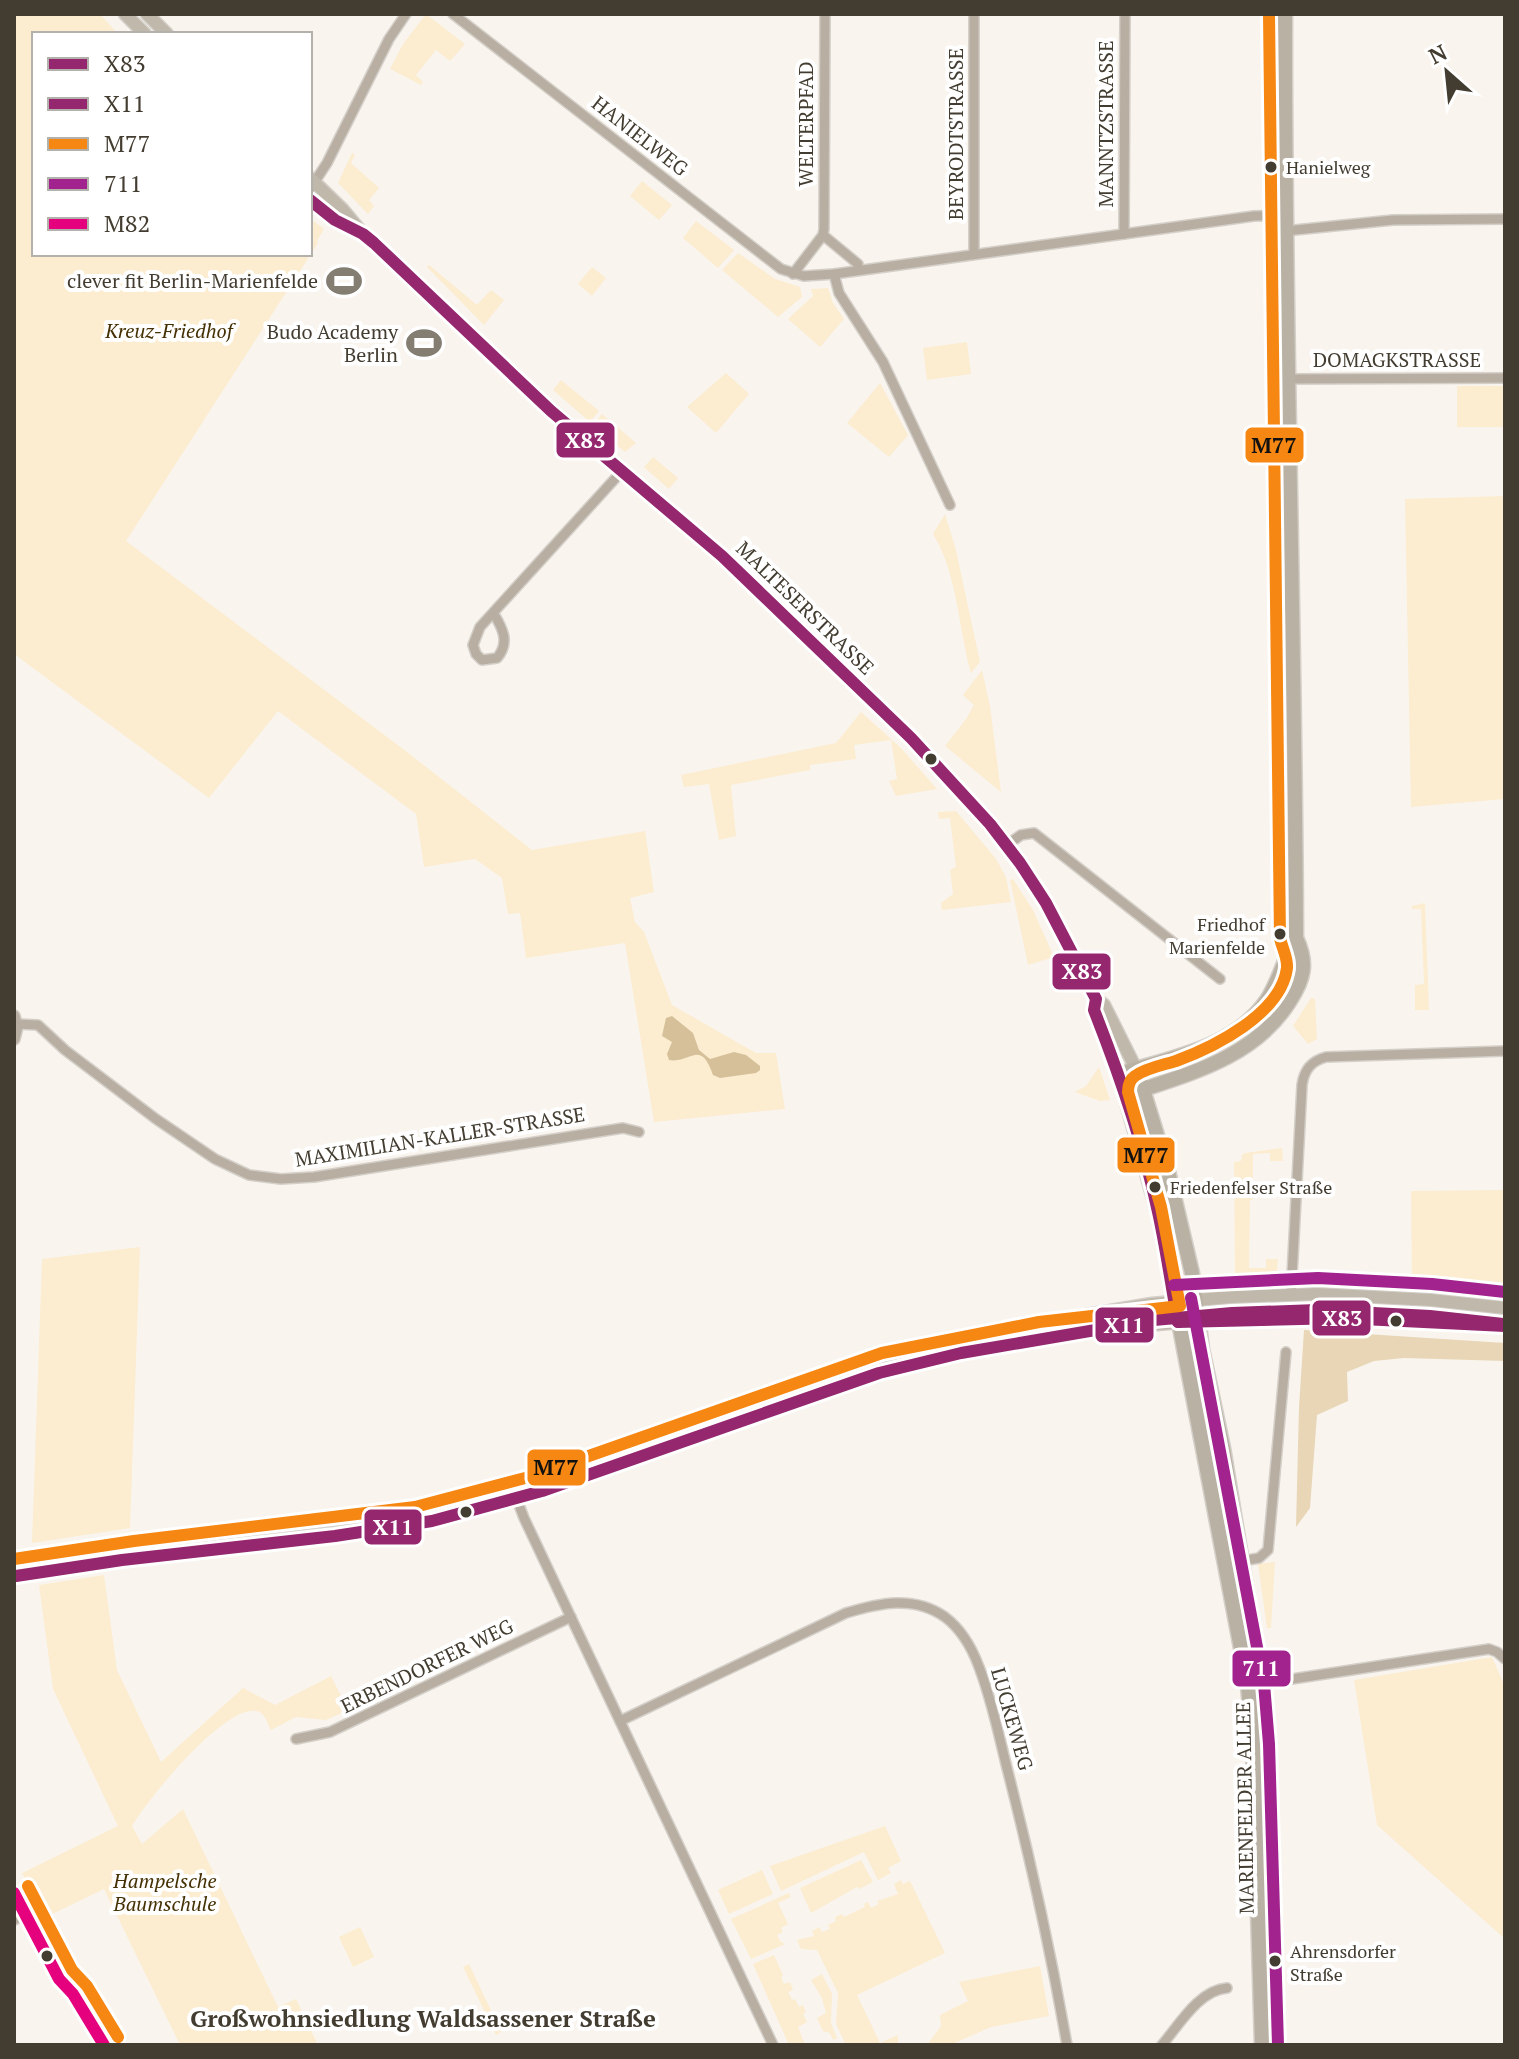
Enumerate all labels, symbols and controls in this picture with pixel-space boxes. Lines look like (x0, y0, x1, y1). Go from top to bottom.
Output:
legend (32, 32, 312, 256)
north arrow (1407, 32, 1487, 112)
text: N (1424, 37, 1452, 70)
street label: MANNTZSTRASSE (1092, 40, 1119, 208)
text: X83 (104, 47, 146, 79)
street label: BEYRODTSTRASSE (942, 48, 969, 220)
street label: WELTERPFAD (792, 61, 819, 187)
text: X11 (104, 87, 146, 119)
street label: HANIELWEG (587, 89, 694, 182)
text: M77 (104, 127, 150, 159)
place label: Hanielweg (1286, 155, 1371, 179)
marker: Hanielweg (1263, 159, 1279, 175)
text: 711 (104, 167, 142, 199)
text: M82 (104, 207, 150, 239)
sports icon: clever fit Berlin-Marienfelde (325, 262, 363, 300)
place label: clever fit Berlin-Marienfelde (67, 267, 318, 294)
park label: Kreuz-Friedhof (104, 317, 237, 344)
place label: Budo Academy Berlin (267, 318, 399, 368)
sports icon: Budo Academy Berlin (405, 324, 443, 362)
street label: DOMAGKSTRASSE (1313, 346, 1481, 373)
line badge: X83 (555, 421, 616, 459)
text: X83 (565, 425, 605, 454)
line badge: M77 (1244, 426, 1305, 464)
text: M77 (1251, 430, 1297, 459)
street label: MALTESERSTRASSE (731, 535, 880, 680)
unlabelled marker (923, 751, 939, 767)
place label: Friedhof Marienfelde (1169, 912, 1267, 959)
marker: Friedhof Marienfelde (1272, 926, 1288, 942)
line badge: X83 (1051, 952, 1112, 991)
text: X83 (1062, 956, 1102, 985)
street label: MAXIMILIAN-KALLER-STRASSE (293, 1100, 587, 1173)
line badge: M77 (1116, 1136, 1176, 1174)
text: M77 (1123, 1140, 1169, 1169)
place label: Friedenfelser Straße (1170, 1175, 1332, 1199)
marker: Friedenfelser Straße (1147, 1179, 1163, 1195)
line badge: X83 (1311, 1299, 1372, 1337)
text: X83 (1322, 1303, 1362, 1332)
line badge: X11 (1094, 1306, 1155, 1344)
text: X11 (1104, 1310, 1144, 1339)
unlabelled marker (1388, 1313, 1404, 1329)
line badge: M77 (526, 1448, 587, 1487)
text: M77 (533, 1452, 579, 1481)
unlabelled marker (458, 1504, 474, 1520)
line badge: X11 (363, 1508, 423, 1546)
text: X11 (373, 1512, 413, 1541)
street label: ERBENDORFER WEG (336, 1612, 518, 1719)
line badge: 711 (1231, 1649, 1292, 1688)
text: 711 (1242, 1653, 1280, 1682)
street label: LUCKEWEG (985, 1664, 1040, 1774)
street label: MARIENFELDER ALLEE (1229, 1702, 1260, 1914)
park label: Hampelsche Baumschule (112, 1867, 217, 1917)
place label: Ahrensdorfer Straße (1290, 1939, 1396, 1986)
unlabelled marker (39, 1948, 55, 1964)
marker: Ahrensdorfer Straße (1267, 1953, 1283, 1969)
district label: Großwohnsiedlung Waldsassener Straße (190, 2002, 656, 2034)

